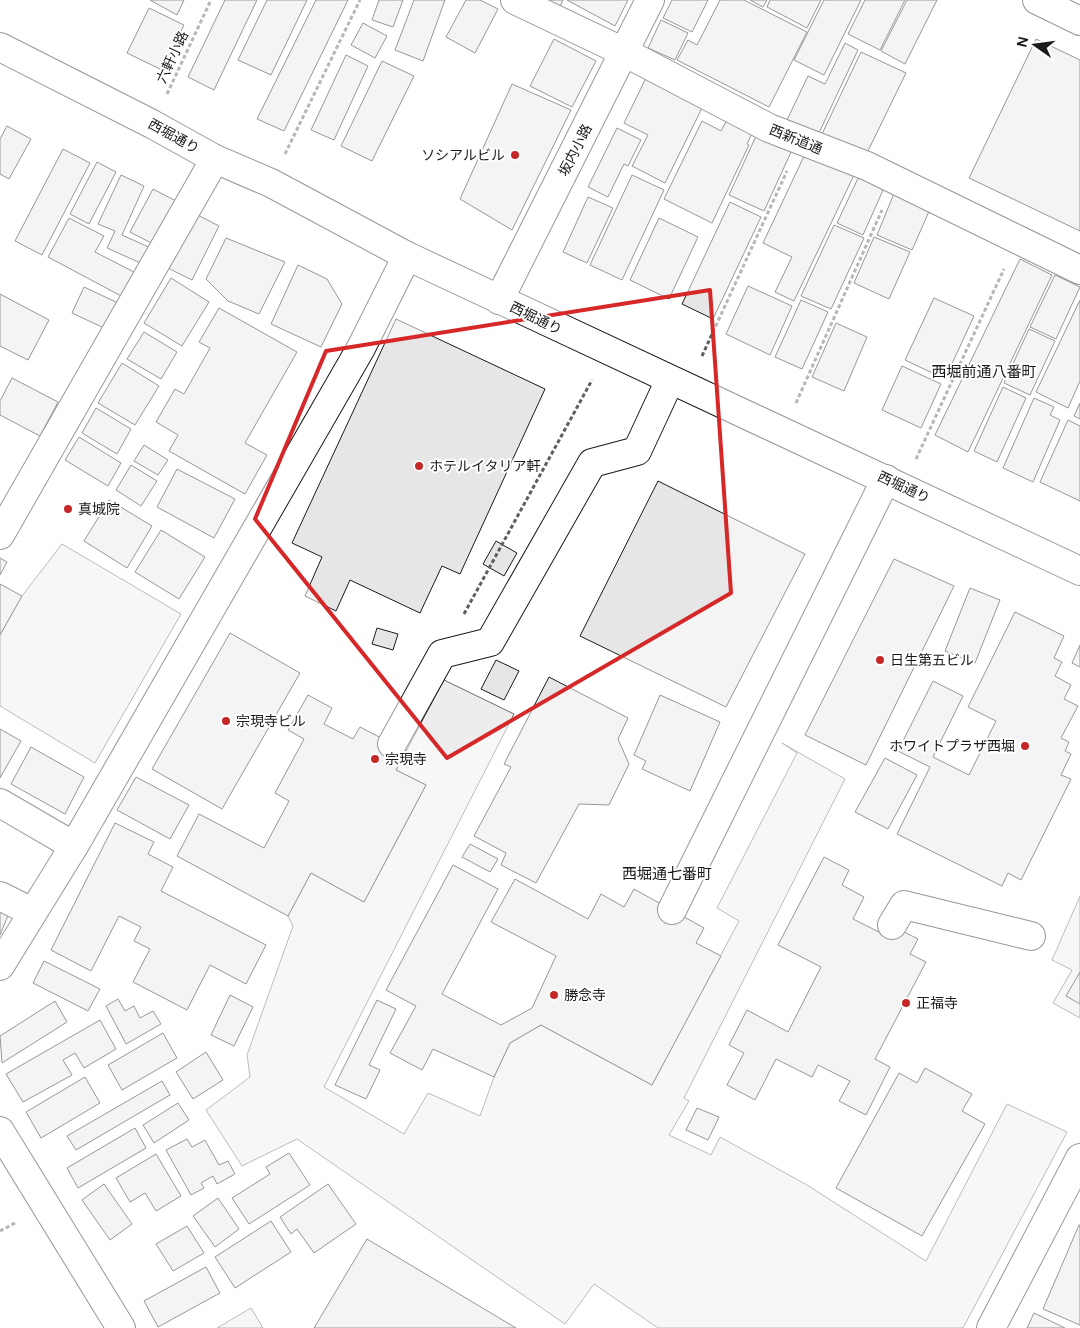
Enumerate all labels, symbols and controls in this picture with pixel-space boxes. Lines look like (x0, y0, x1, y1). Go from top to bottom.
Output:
north arrow (1010, 20, 1060, 70)
street label: 六軒小路 (152, 28, 192, 86)
text: N (1012, 35, 1032, 49)
street label: 西堀通り (145, 115, 203, 157)
street label: 西新道通 (767, 120, 825, 158)
street label: 坂内小路 (554, 121, 596, 179)
place label: ソシアルビル (421, 146, 505, 164)
marker: ソシアルビル (509, 149, 521, 161)
street label: 西堀通り (507, 298, 565, 338)
district label: 西堀前通八番町 (931, 362, 1037, 382)
place label: ホテルイタリア軒 (429, 457, 540, 475)
marker: ホテルイタリア軒 (413, 460, 425, 472)
street label: 西堀通り (875, 467, 933, 507)
place label: 真城院 (78, 500, 120, 518)
marker: 真城院 (62, 503, 74, 515)
place label: 日生第五ビル (890, 651, 974, 669)
marker: 日生第五ビル (874, 654, 886, 666)
place label: 宗現寺ビル (236, 712, 306, 730)
marker: 宗現寺ビル (220, 715, 232, 727)
place label: ホワイトプラザ西堀 (889, 737, 1015, 755)
marker: ホワイトプラザ西堀 (1019, 740, 1031, 752)
place label: 宗現寺 (385, 750, 427, 768)
marker: 宗現寺 (369, 753, 381, 765)
district label: 西堀通七番町 (622, 864, 712, 884)
place label: 勝念寺 (564, 986, 606, 1004)
marker: 勝念寺 (548, 989, 560, 1001)
place label: 正福寺 (916, 994, 958, 1012)
marker: 正福寺 (900, 997, 912, 1009)

